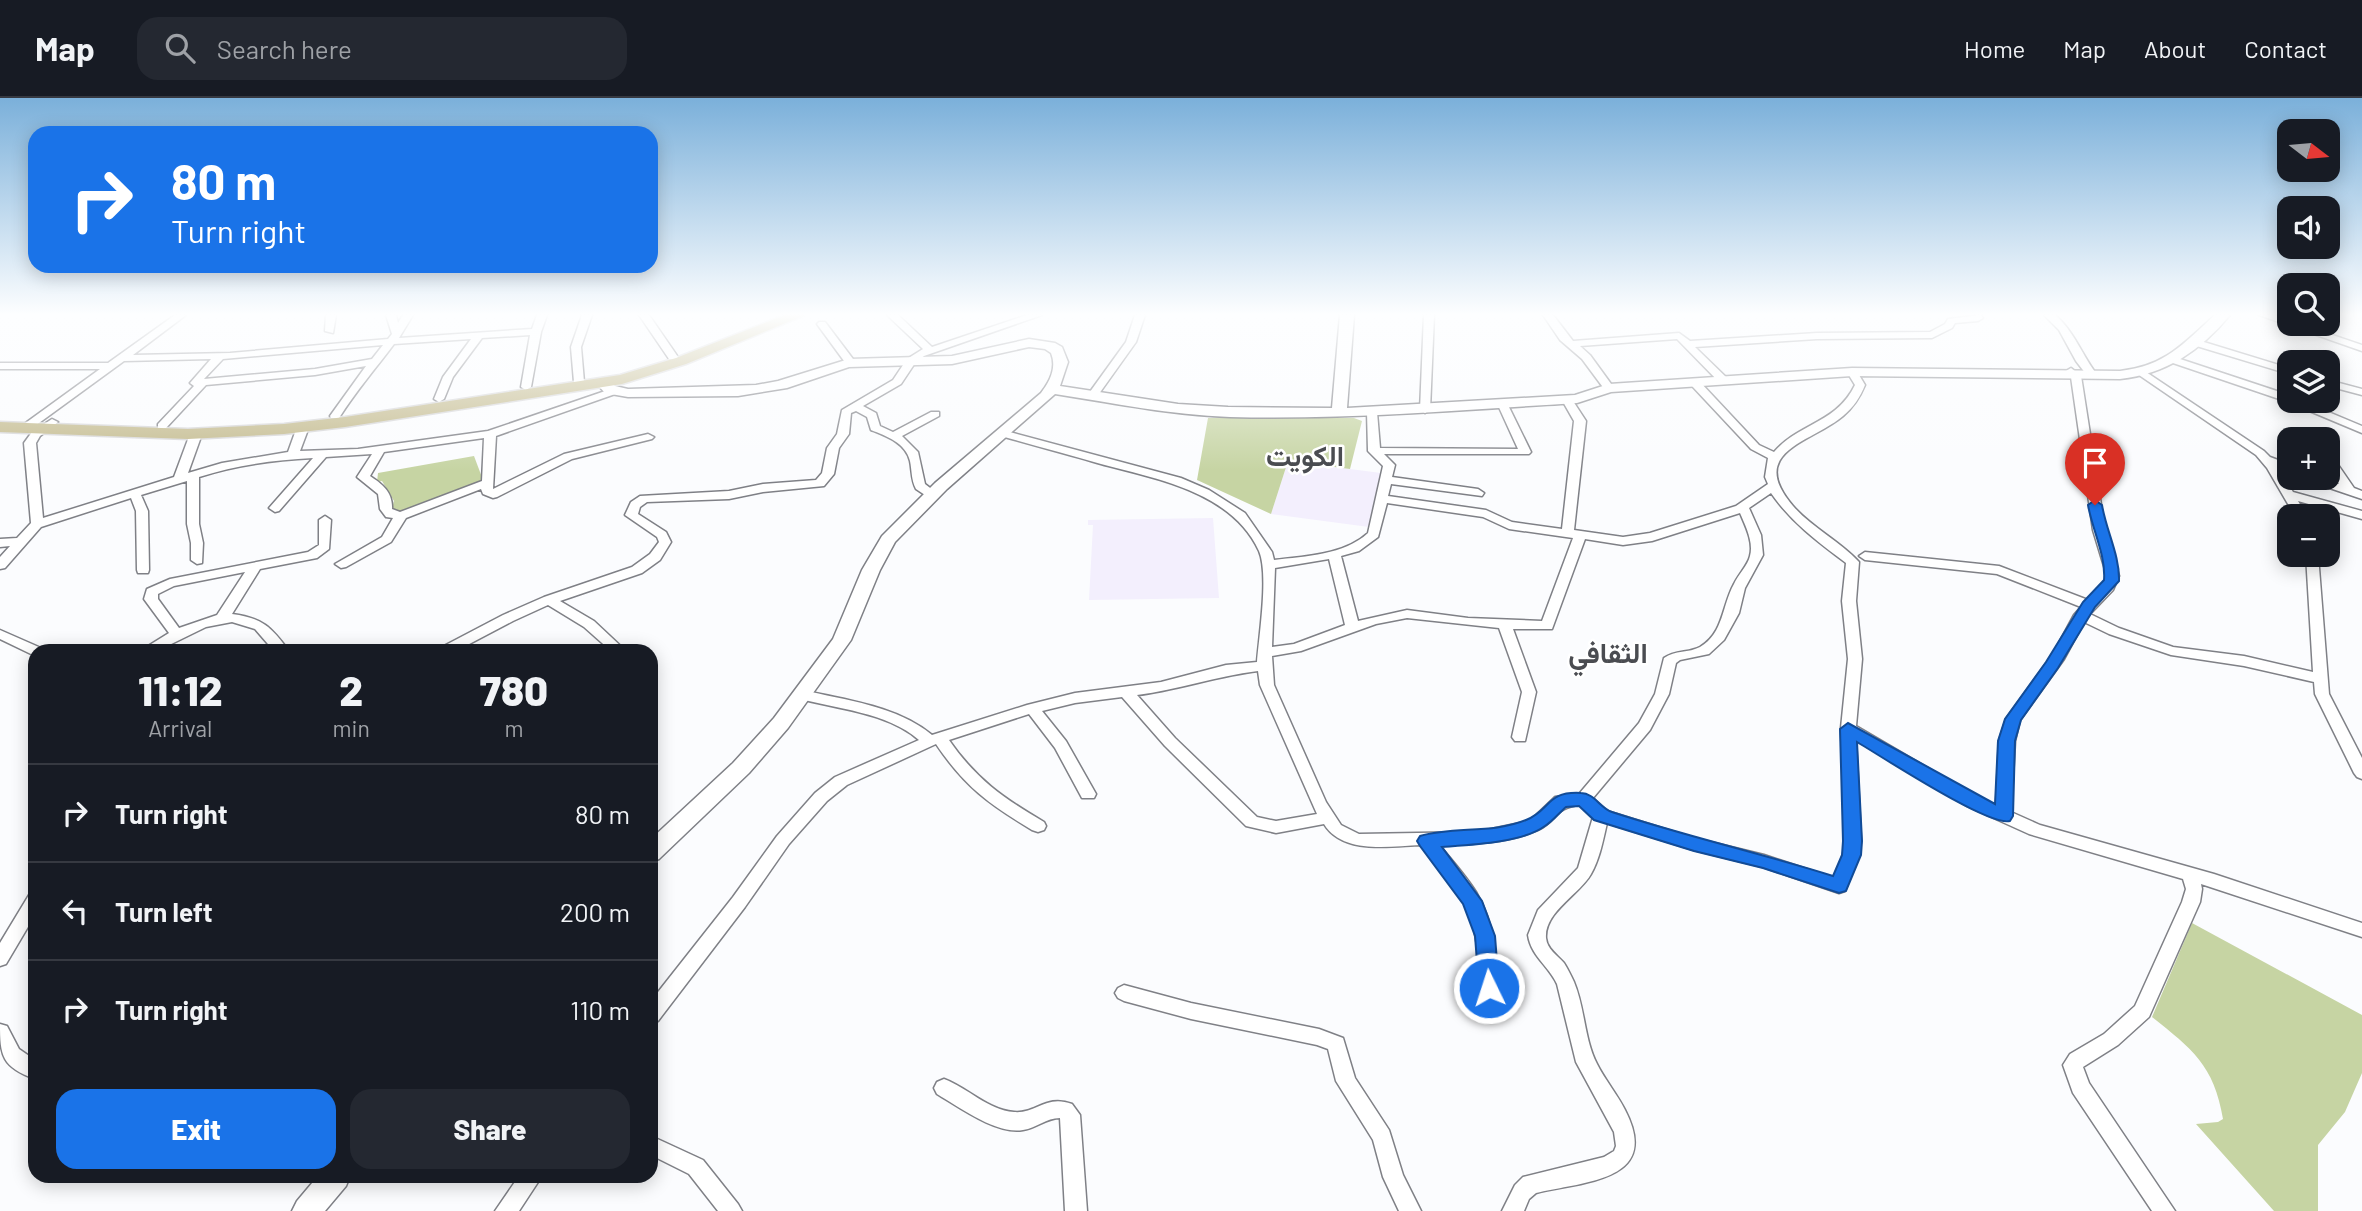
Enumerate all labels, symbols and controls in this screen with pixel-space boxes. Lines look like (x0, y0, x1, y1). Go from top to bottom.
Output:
search box (137, 17, 627, 80)
text: Map (35, 28, 95, 68)
icon: search (161, 29, 199, 67)
text: Search here (217, 33, 352, 64)
text: Home (1964, 34, 2025, 63)
text: Map (2063, 34, 2106, 63)
text: About (2144, 34, 2206, 63)
text: Contact (2244, 34, 2327, 63)
north arrow (2277, 119, 2340, 182)
map controls (2277, 119, 2340, 567)
text: 80 m (171, 151, 276, 210)
icon: right (56, 154, 147, 245)
button: sound (2277, 196, 2340, 259)
text: Turn right (171, 211, 306, 249)
button: search (2277, 273, 2340, 336)
button: layers (2277, 350, 2340, 413)
button: + (2277, 427, 2340, 490)
pin (2065, 433, 2125, 505)
district label: الكويت (1266, 438, 1344, 474)
icon: arrive (2076, 444, 2114, 482)
button: − (2277, 504, 2340, 567)
district label: الثقافي (1568, 635, 1648, 677)
text: 11:12 (138, 664, 223, 714)
text: 2 (339, 664, 363, 714)
text: 780 (480, 664, 548, 714)
text: Arrival (148, 714, 212, 742)
text: min (333, 714, 370, 742)
text: m (504, 714, 523, 742)
icon: right (56, 794, 94, 832)
text: Turn right (115, 798, 228, 829)
text: 80 m (575, 798, 630, 829)
icon: left (56, 892, 94, 930)
text: Turn left (115, 896, 213, 927)
text: 200 m (560, 896, 630, 927)
position arrow (1452, 951, 1526, 1025)
icon: right (56, 990, 94, 1028)
text: Turn right (115, 994, 228, 1025)
text: 110 m (570, 994, 630, 1025)
button: Exit (56, 1089, 336, 1169)
button: Share (350, 1089, 630, 1169)

